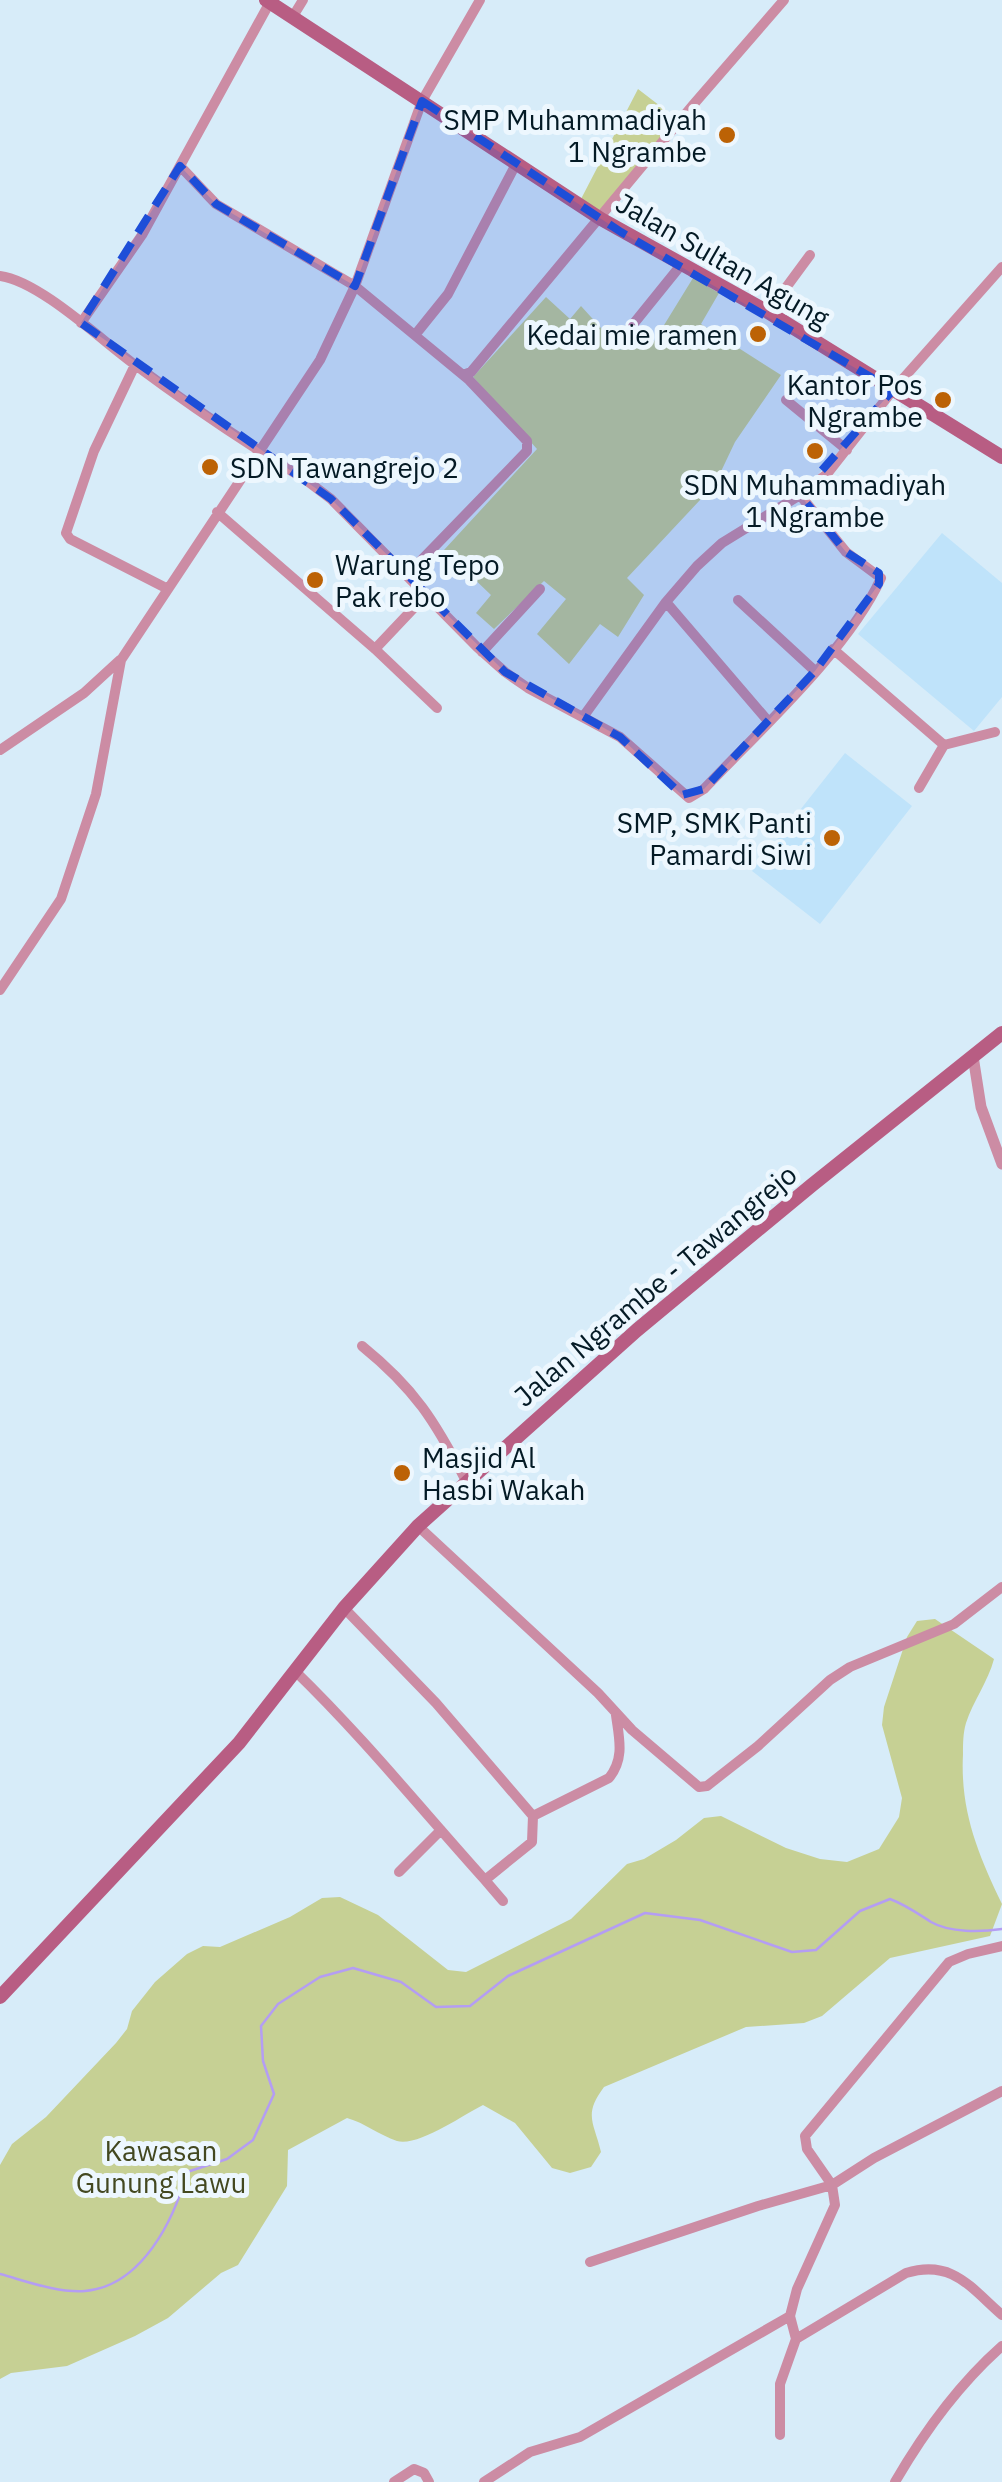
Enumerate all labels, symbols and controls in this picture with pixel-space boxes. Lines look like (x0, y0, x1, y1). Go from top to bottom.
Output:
place label: SMP Muhammadiyah 1 Ngrambe (443, 101, 707, 170)
marker: SMP Muhammadiyah 1 Ngrambe (716, 124, 738, 146)
street label: Jalan Sultan Agung (610, 184, 837, 336)
place label: Kedai mie ramen (527, 316, 738, 353)
marker: Kedai mie ramen (747, 323, 769, 345)
place label: Kantor Pos Ngrambe (787, 366, 923, 435)
marker: Kantor Pos Ngrambe (932, 389, 954, 411)
marker: SDN Muhammadiyah 1 Ngrambe (804, 440, 826, 462)
place label: SDN Tawangrejo 2 (230, 449, 459, 486)
marker: SDN Tawangrejo 2 (199, 456, 221, 478)
place label: SDN Muhammadiyah 1 Ngrambe (684, 466, 946, 535)
place label: Warung Tepo Pak rebo (335, 546, 500, 615)
marker: Warung Tepo Pak rebo (304, 569, 326, 591)
place label: SMP, SMK Panti Pamardi Siwi (617, 804, 812, 873)
marker: SMP, SMK Panti Pamardi Siwi (821, 827, 843, 849)
street label: Jalan Ngrambe - Tawangrejo (506, 1156, 804, 1414)
place label: Masjid Al Hasbi Wakah (422, 1439, 585, 1508)
marker: Masjid Al Hasbi Wakah (391, 1462, 413, 1484)
park label: Kawasan Gunung Lawu (76, 2132, 246, 2201)

